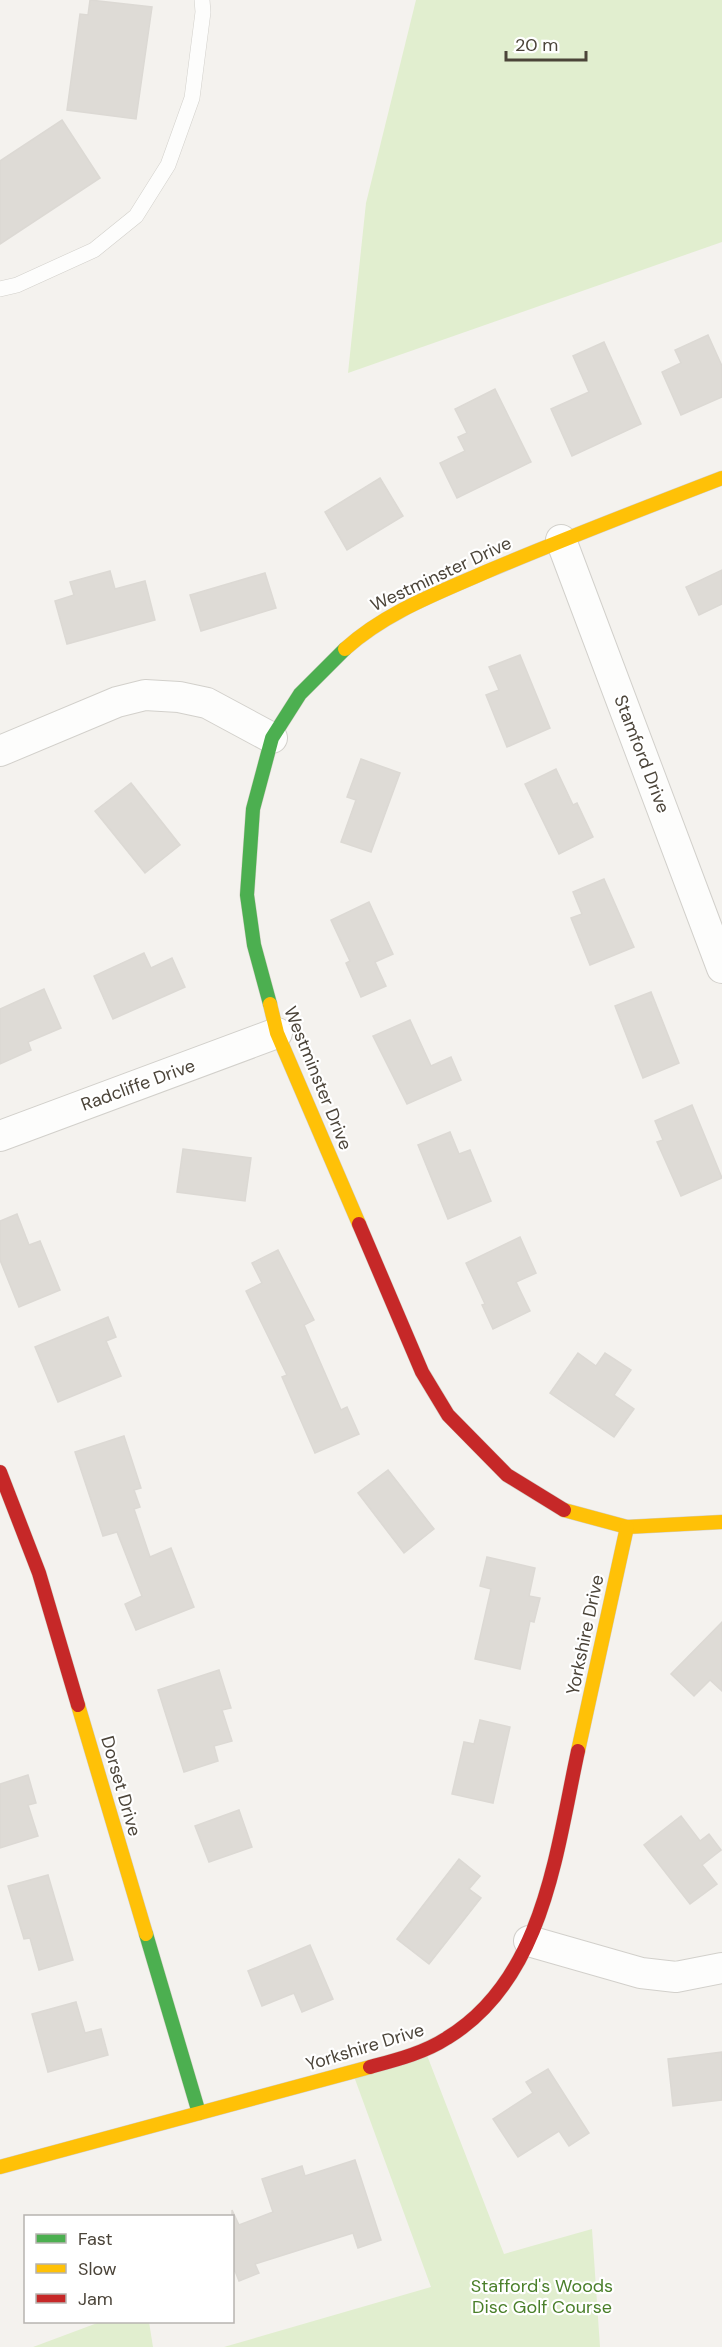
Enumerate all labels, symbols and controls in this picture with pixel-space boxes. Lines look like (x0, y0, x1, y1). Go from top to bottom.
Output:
scale bar (506, 24, 586, 62)
text: 20 m (515, 33, 558, 57)
street label: Westminster Drive (367, 531, 515, 617)
street label: Stamford Drive (608, 691, 676, 817)
street label: Westminster Drive (278, 1003, 358, 1153)
street label: Radcliffe Drive (78, 1053, 198, 1117)
street label: Yorkshire Drive (561, 1573, 609, 1697)
street label: Dorset Drive (95, 1733, 147, 1839)
street label: Yorkshire Drive (303, 2018, 427, 2076)
legend (24, 2215, 234, 2323)
text: Fast (78, 2227, 113, 2251)
text: Slow (78, 2257, 117, 2281)
park label: Stafford's Woods Disc Golf Course (471, 2274, 613, 2319)
text: Jam (78, 2287, 113, 2311)

